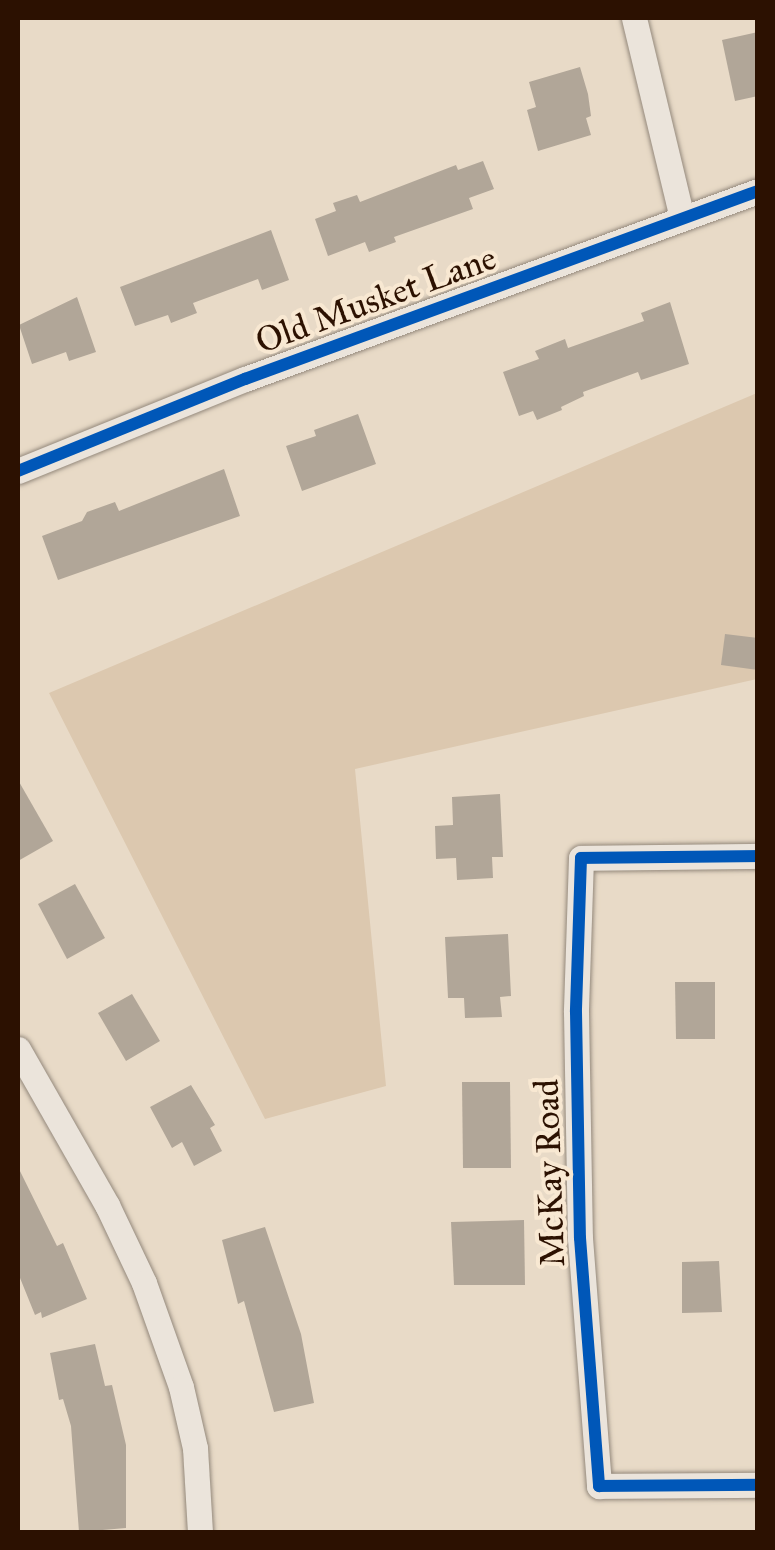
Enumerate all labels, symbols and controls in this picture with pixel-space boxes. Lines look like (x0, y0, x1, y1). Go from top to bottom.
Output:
street label: Old Musket Lane (250, 237, 502, 363)
street label: McKay Road (526, 1078, 574, 1268)

